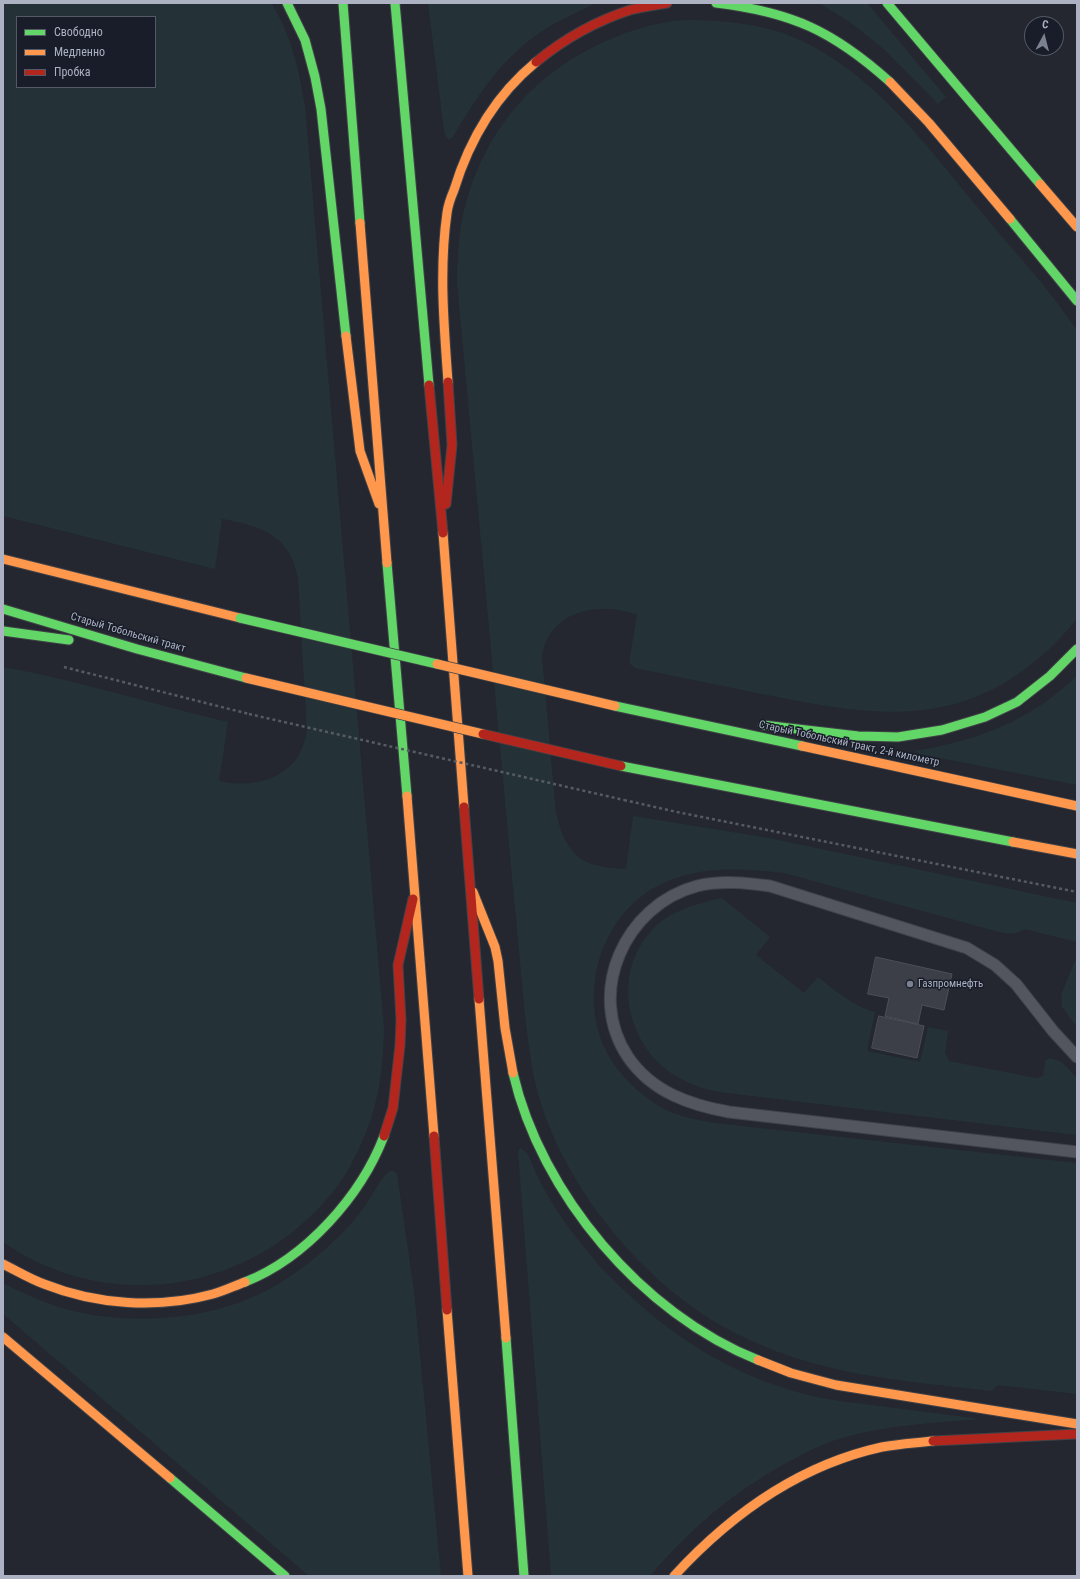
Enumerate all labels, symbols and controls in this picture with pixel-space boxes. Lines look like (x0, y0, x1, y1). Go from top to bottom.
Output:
legend (16, 16, 156, 88)
north arrow (1024, 16, 1064, 56)
text: С (1041, 18, 1049, 31)
text: Свободно (54, 25, 103, 39)
text: Медленно (54, 45, 105, 59)
text: Пробка (54, 65, 91, 79)
street label: Старый Тобольский тракт (69, 610, 187, 656)
street label: Старый Тобольский тракт, 2-й километр (758, 718, 940, 770)
place label: Газпромнефть (918, 977, 983, 991)
marker: Газпромнефть (905, 979, 915, 989)

